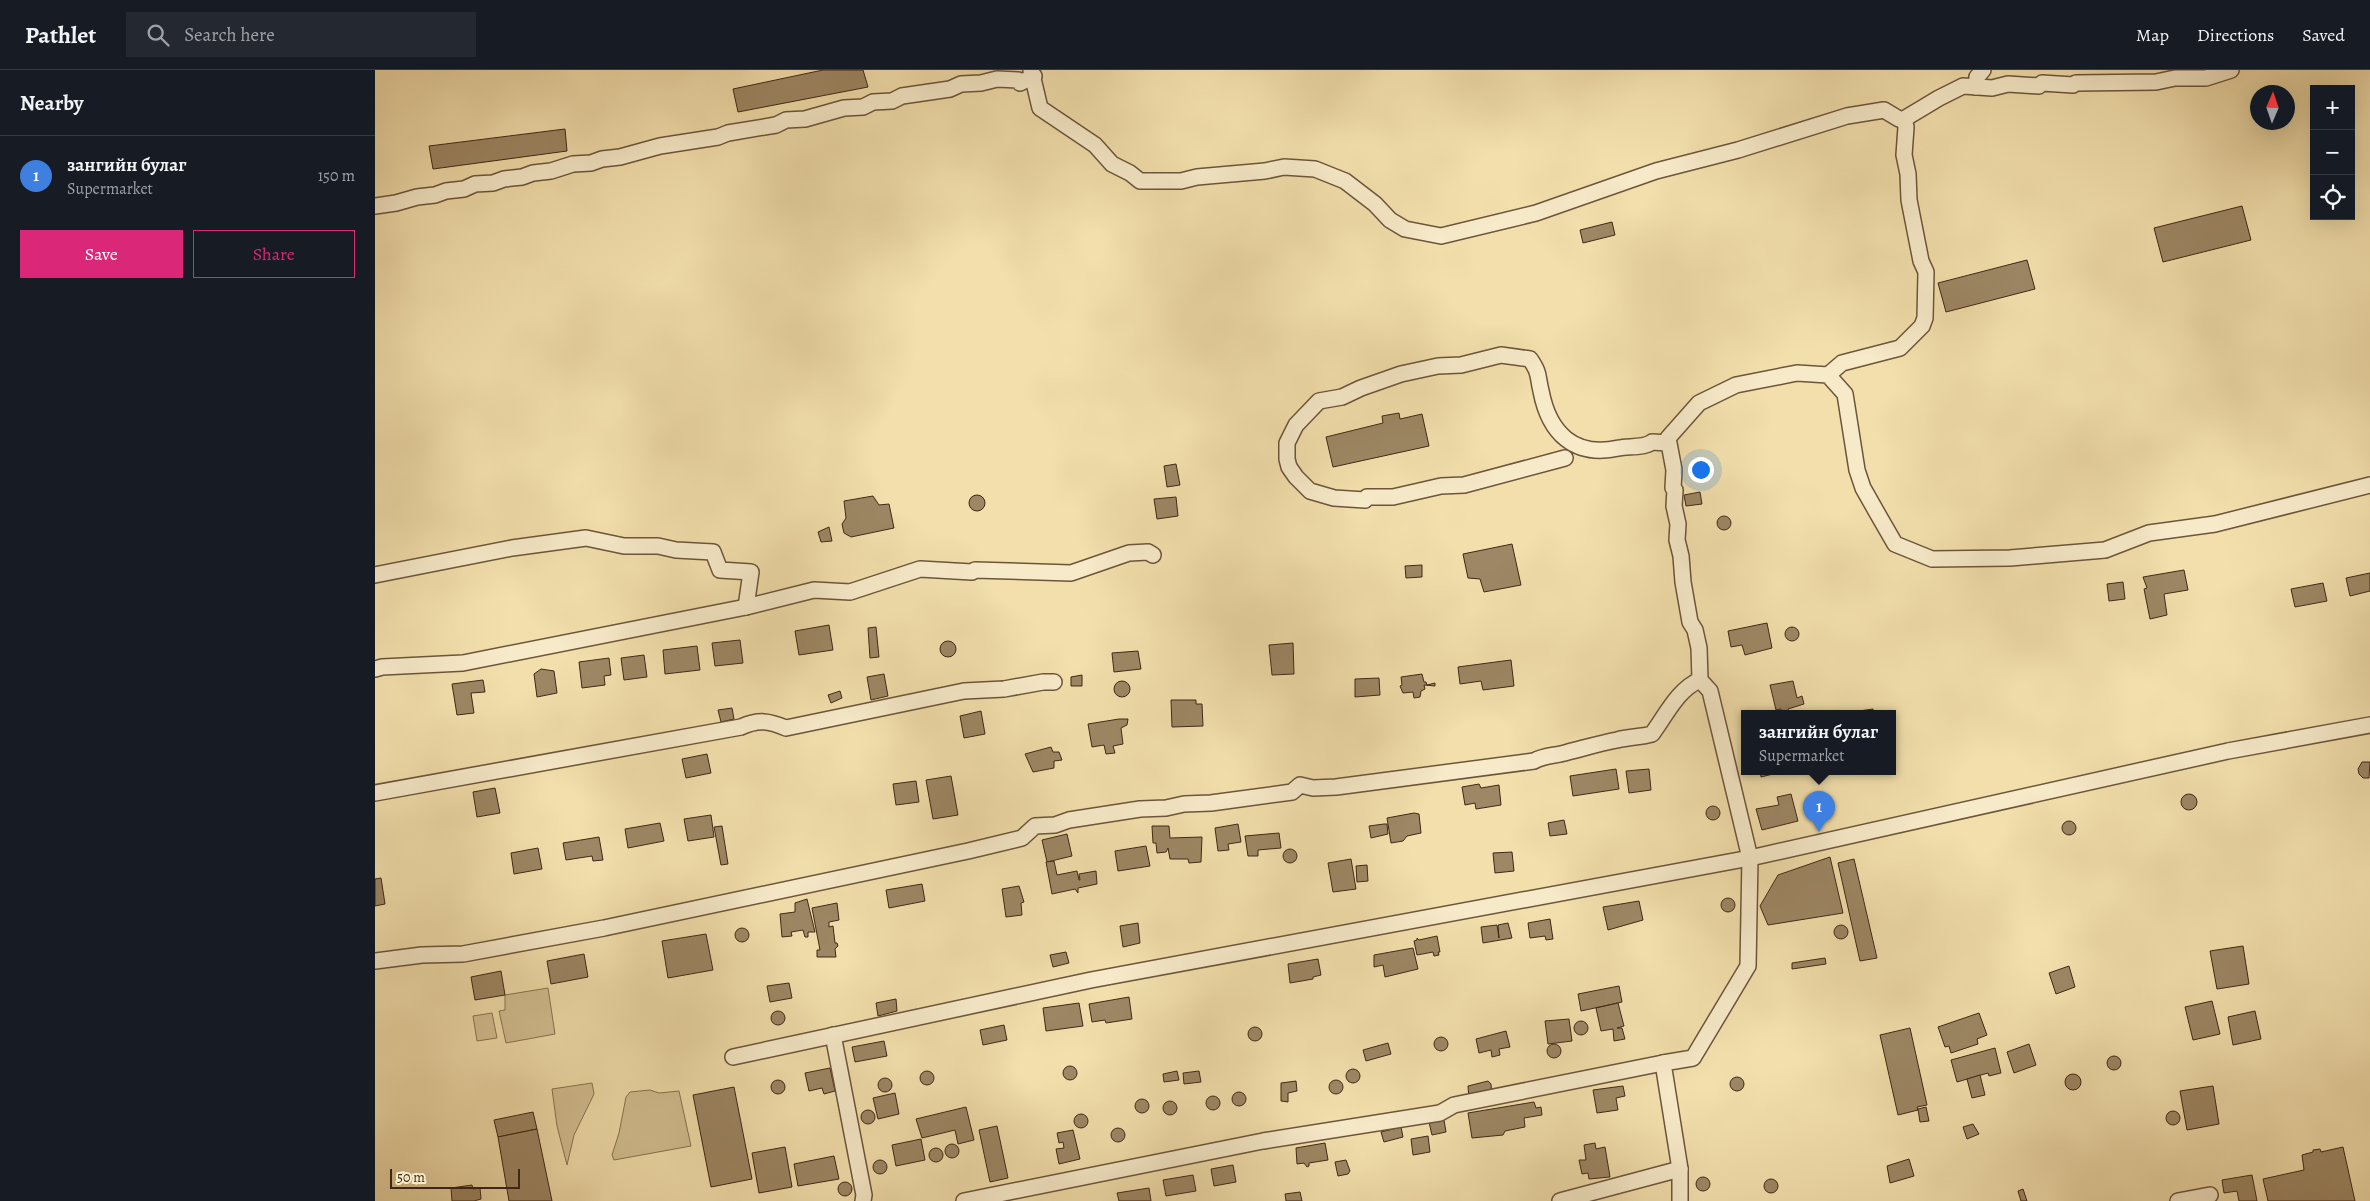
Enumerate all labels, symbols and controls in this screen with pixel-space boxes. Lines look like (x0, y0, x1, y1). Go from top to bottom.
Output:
search box (126, 12, 476, 57)
text: Pathlet (25, 19, 96, 51)
icon: search (144, 21, 172, 49)
text: Search here (184, 22, 275, 48)
text: Map (2136, 23, 2169, 47)
text: Directions (2197, 23, 2274, 47)
text: Saved (2302, 23, 2345, 47)
north arrow (2250, 85, 2295, 130)
map controls (2310, 85, 2355, 220)
button: + (2310, 85, 2355, 130)
text: Nearby (20, 89, 83, 117)
button: − (2310, 130, 2355, 175)
text: зангийн булаг (67, 152, 187, 178)
text: 1 (33, 165, 39, 187)
text: 150 m (318, 165, 355, 187)
button: locate (2310, 175, 2355, 220)
text: Supermarket (67, 178, 153, 200)
button: Save (20, 230, 183, 278)
button: Share (193, 230, 355, 278)
your location (1688, 457, 1714, 483)
popup (1741, 710, 1896, 775)
text: зангийн булаг (1759, 719, 1878, 745)
text: Supermarket (1759, 745, 1845, 767)
pin: 1 (1803, 791, 1835, 832)
scale bar (390, 1166, 520, 1189)
text: 50 m (397, 1168, 425, 1187)

